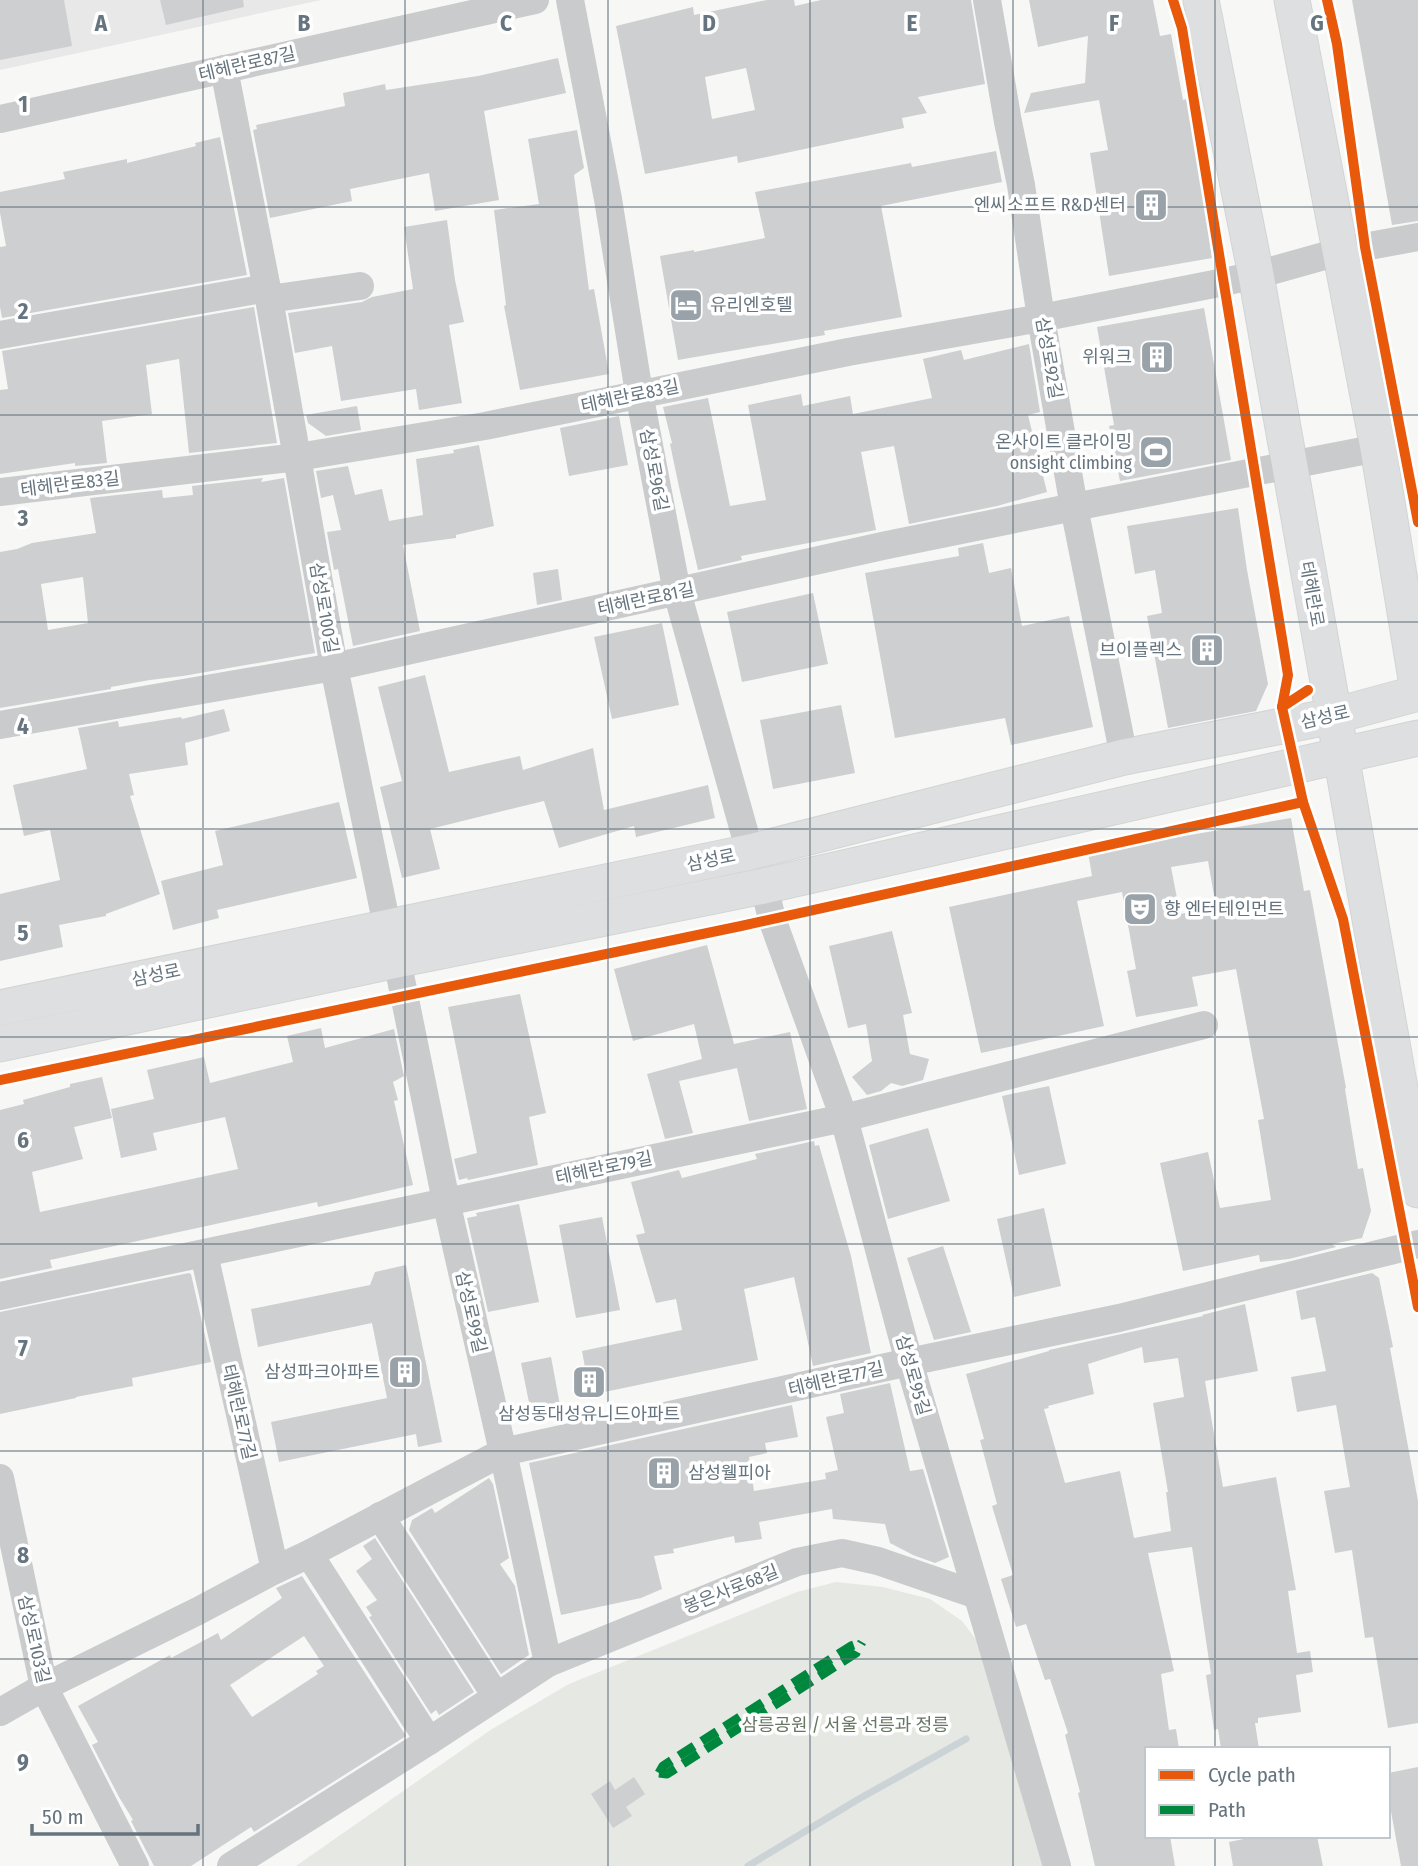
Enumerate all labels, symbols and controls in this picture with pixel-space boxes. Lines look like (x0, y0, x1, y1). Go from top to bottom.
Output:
text: A (94, 9, 108, 37)
text: B (298, 9, 311, 37)
text: C (500, 9, 512, 37)
text: D (702, 9, 716, 37)
text: E (907, 9, 918, 37)
text: F (1109, 9, 1119, 37)
text: G (1310, 9, 1324, 37)
street label: 테헤란로87길 (196, 42, 298, 86)
text: 1 (18, 90, 28, 118)
building icon: 엔씨소프트 R&D센터 (1132, 186, 1170, 224)
place label: 엔씨소프트 R&D센터 (974, 194, 1126, 216)
hotel icon: 유리엔호텔 (667, 286, 705, 324)
place label: 유리엔호텔 (710, 294, 793, 316)
text: 2 (17, 297, 29, 325)
street label: 삼성로92길 (1031, 315, 1067, 401)
building icon: 위워크 (1138, 338, 1176, 376)
place label: 위워크 (1082, 346, 1132, 368)
street label: 테헤란로83길 (579, 375, 681, 417)
street label: 삼성로96길 (635, 427, 673, 513)
place label: 온사이트 클라이밍 onsight climbing (995, 431, 1133, 474)
sports icon: 온사이트 클라이밍 onsight climbing (1137, 433, 1175, 471)
street label: 테헤란로83길 (19, 467, 121, 501)
text: 3 (17, 504, 29, 532)
street label: 테헤란로 (1295, 559, 1329, 629)
street label: 삼성로100길 (305, 561, 343, 655)
street label: 테헤란로81길 (596, 578, 696, 620)
building icon: 브이플렉스 (1188, 631, 1226, 669)
place label: 브이플렉스 (1099, 639, 1182, 661)
street label: 삼성로 (1298, 701, 1352, 733)
text: 4 (17, 712, 29, 740)
street label: 삼성로 (684, 844, 738, 876)
theatre icon: 향 엔터테인먼트 (1121, 890, 1159, 928)
place label: 향 엔터테인먼트 (1164, 898, 1284, 920)
text: 5 (17, 919, 29, 947)
street label: 삼성로 (129, 959, 183, 991)
text: 6 (17, 1126, 29, 1154)
street label: 테헤란로79길 (554, 1147, 654, 1189)
street label: 삼성로99길 (451, 1269, 491, 1355)
street label: 삼성로95길 (891, 1332, 935, 1418)
text: 7 (18, 1334, 28, 1362)
building icon: 삼성파크아파트 (386, 1353, 424, 1391)
street label: 테헤란로77길 (786, 1357, 886, 1401)
place label: 삼성파크아파트 (264, 1361, 380, 1383)
street label: 테헤란로77길 (217, 1362, 261, 1462)
building icon: 삼성동대성유니드아파트 (570, 1363, 608, 1401)
place label: 삼성동대성유니드아파트 (498, 1403, 680, 1425)
building icon: 삼성웰피아 (645, 1454, 683, 1492)
place label: 삼성웰피아 (688, 1462, 771, 1484)
text: 8 (17, 1541, 29, 1569)
street label: 봉은사로68길 (680, 1560, 782, 1618)
street label: 삼성로103길 (13, 1592, 55, 1686)
park label: 삼릉공원 / 서울 선릉과 정릉 (741, 1714, 949, 1736)
legend (1145, 1747, 1390, 1838)
text: 9 (17, 1748, 29, 1776)
text: Cycle path (1208, 1762, 1296, 1788)
scale bar (32, 1792, 198, 1836)
text: Path (1208, 1797, 1246, 1823)
text: 50 m (42, 1804, 84, 1830)

